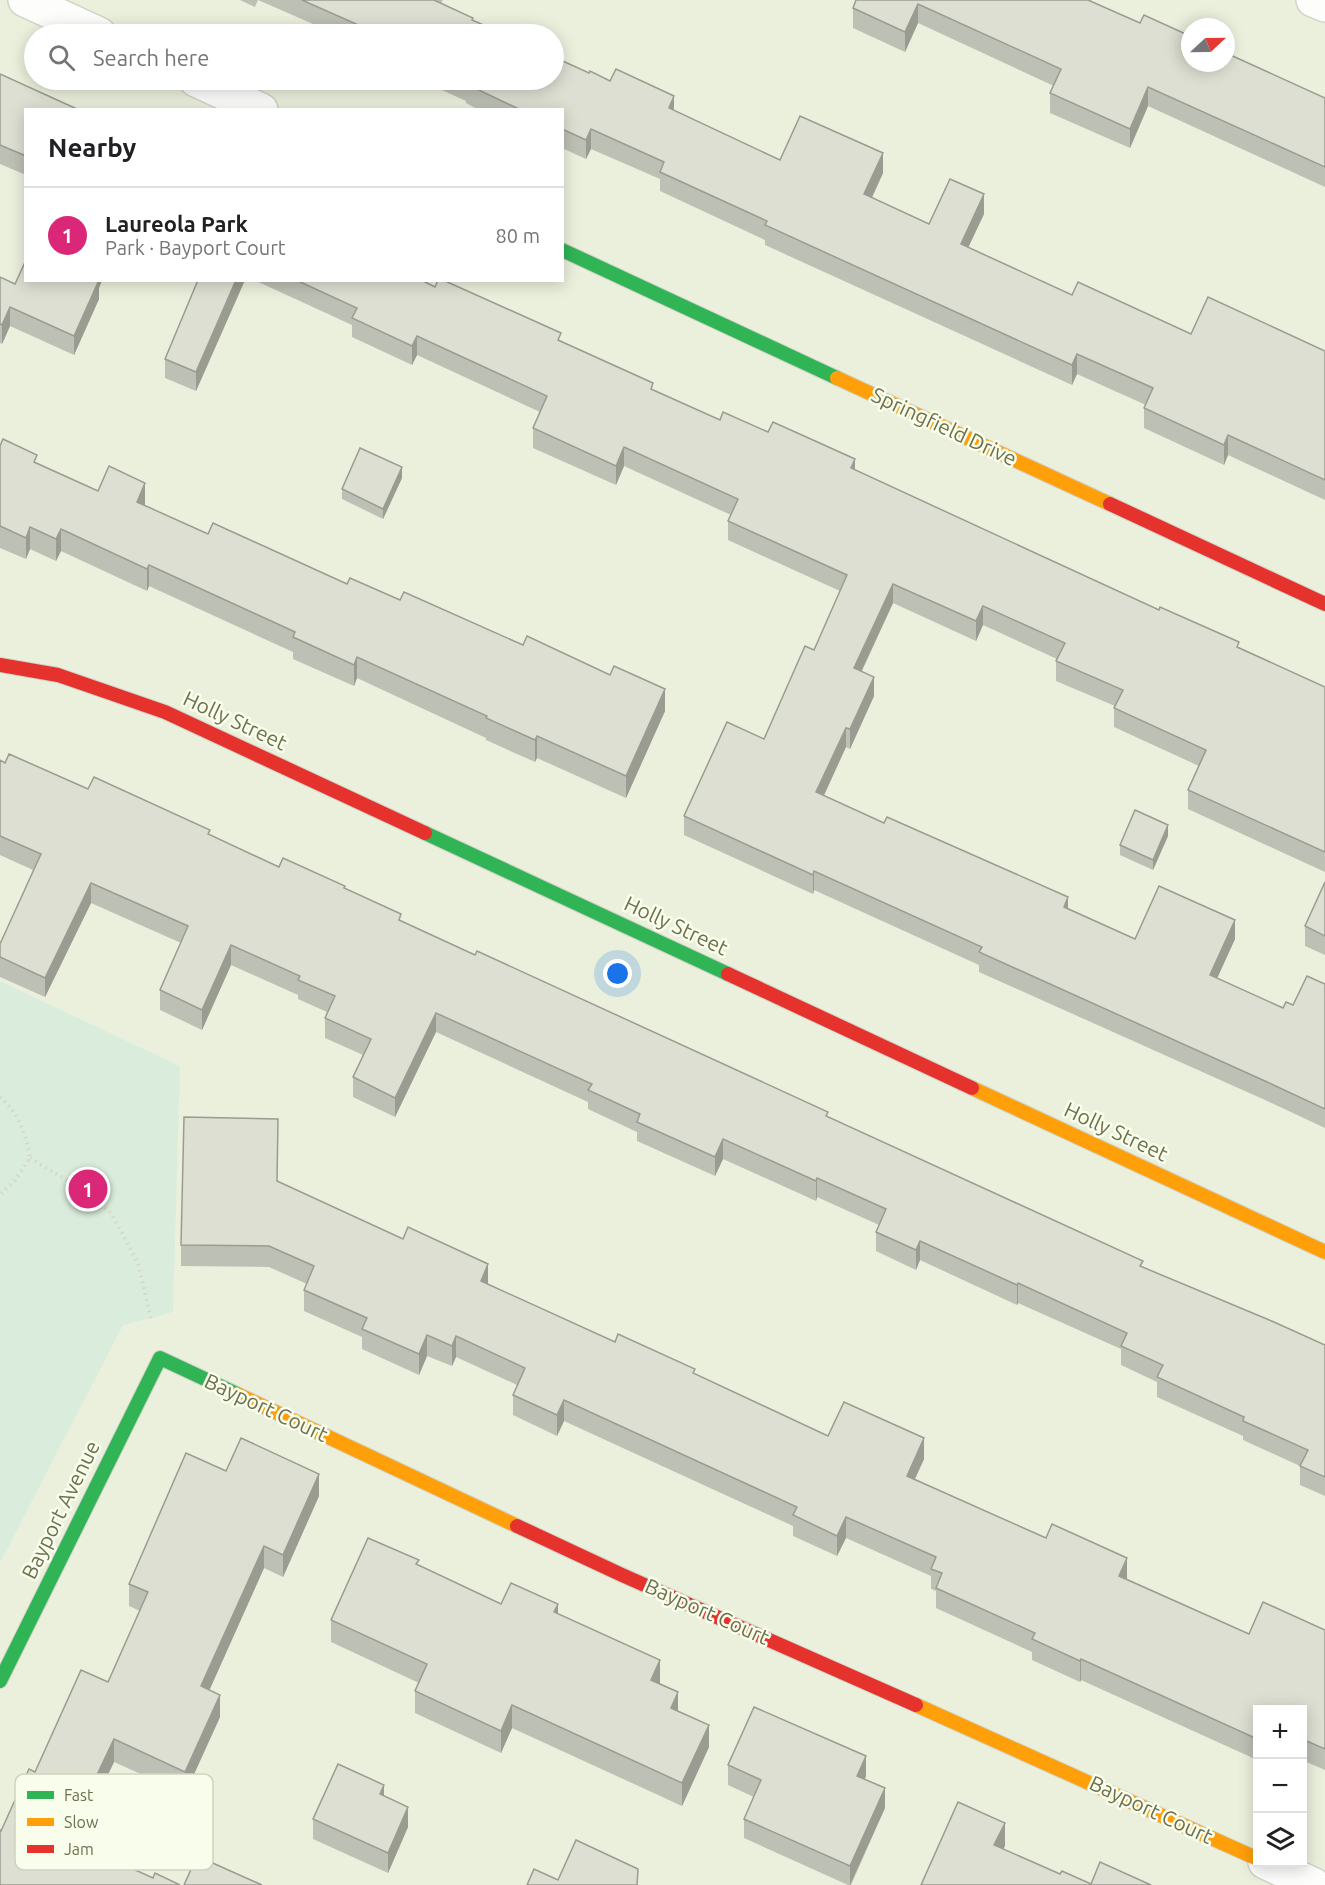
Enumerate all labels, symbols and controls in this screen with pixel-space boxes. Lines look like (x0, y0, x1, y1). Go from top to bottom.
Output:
north arrow (1181, 18, 1235, 72)
search box (24, 24, 564, 90)
icon: search (45, 41, 78, 74)
text: Search here (93, 45, 209, 70)
text: Nearby (48, 133, 136, 162)
text: Laureola Park (105, 211, 248, 236)
text: 1 (62, 224, 73, 247)
text: 80 m (496, 224, 540, 247)
text: Park · Bayport Court (105, 236, 286, 259)
street label: Springfield Drive (868, 382, 1021, 470)
street label: Holly Street (180, 686, 291, 755)
street label: Holly Street (621, 891, 732, 960)
your location (603, 959, 632, 988)
street label: Holly Street (1061, 1097, 1172, 1166)
pin: 1 (68, 1166, 107, 1212)
street label: Bayport Court (201, 1368, 332, 1446)
street label: Bayport Avenue (16, 1437, 104, 1582)
street label: Bayport Court (642, 1573, 773, 1649)
map controls (1253, 1705, 1307, 1867)
button: + (1253, 1705, 1307, 1759)
button: − (1253, 1759, 1307, 1813)
street label: Bayport Court (1086, 1770, 1217, 1848)
legend (15, 1774, 213, 1870)
text: Fast (64, 1786, 94, 1804)
text: Slow (64, 1813, 99, 1831)
button: layers (1253, 1813, 1307, 1867)
text: Jam (64, 1840, 94, 1858)

